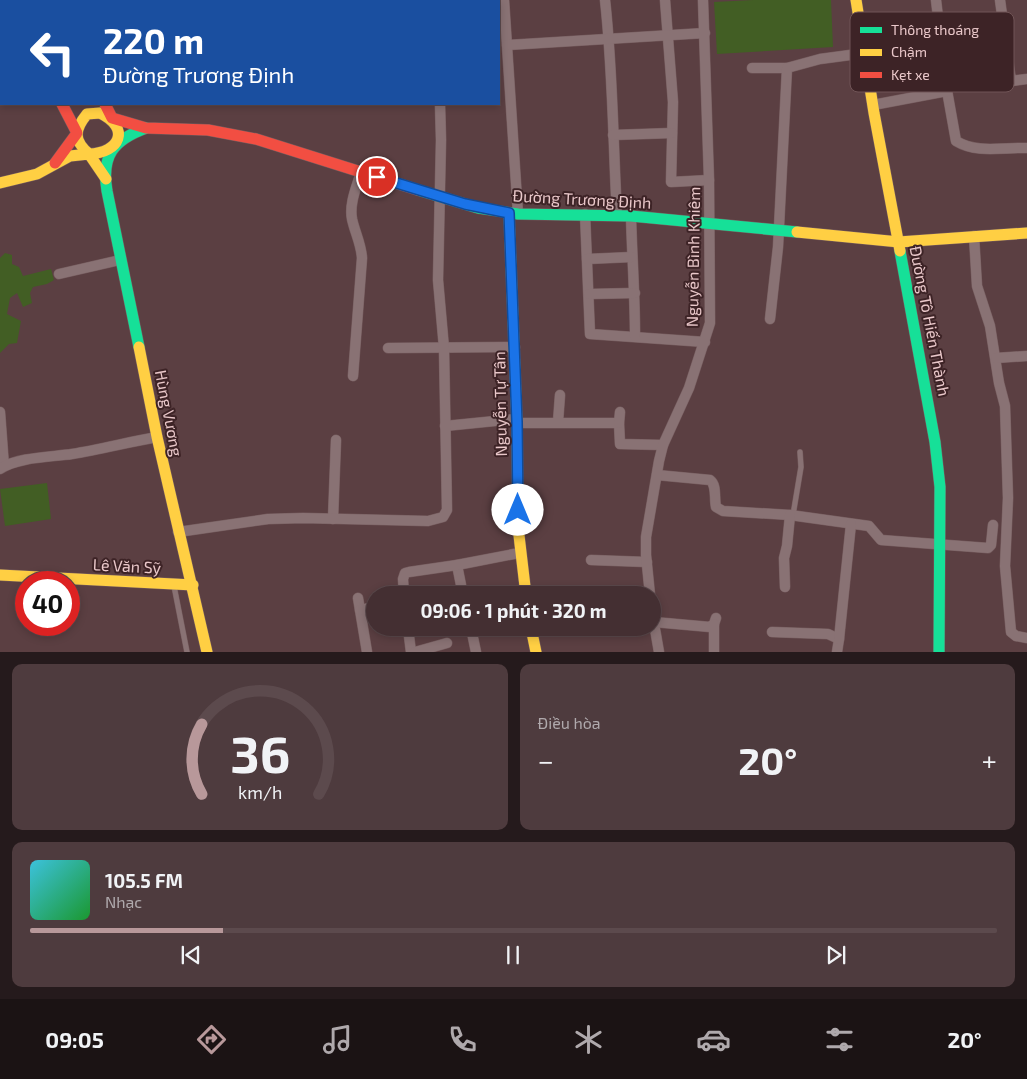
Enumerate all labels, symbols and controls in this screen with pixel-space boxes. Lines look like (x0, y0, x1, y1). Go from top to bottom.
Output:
legend (850, 12, 1014, 92)
text: 220 m (103, 19, 204, 61)
icon: left (20, 20, 85, 85)
text: Thông thoáng (891, 21, 979, 38)
text: Chậm (891, 43, 927, 60)
text: Đường Trương Định (103, 61, 294, 87)
text: Kẹt xe (891, 66, 930, 83)
pin (356, 156, 398, 198)
icon: arrive (363, 163, 391, 191)
street label: Đường Trương Định (512, 185, 652, 212)
street label: Nguyễn Bình Khiêm (682, 187, 703, 327)
street label: Đường Tô Hiến Thành (907, 244, 954, 398)
street label: Nguyễn Tự Tân (489, 351, 510, 457)
street label: Hùng Vương (152, 368, 187, 458)
position arrow (491, 483, 543, 535)
street label: Lê Văn Sỹ (92, 554, 162, 577)
speed limit sign: 40 (15, 571, 80, 636)
text: 09:06 · 1 phút · 320 m (420, 599, 607, 622)
text: Điều hòa (538, 713, 601, 732)
text: 36 (230, 721, 290, 783)
text: 20° (738, 737, 797, 783)
text: − (538, 743, 554, 777)
text: + (982, 743, 997, 777)
text: km/h (238, 781, 282, 803)
text: 105.5 FM (105, 869, 183, 892)
text: Nhạc (105, 892, 142, 911)
icon: previous (177, 941, 205, 969)
icon: pause (499, 941, 527, 969)
icon: next (822, 941, 850, 969)
icon: directions (194, 1022, 229, 1057)
icon: music (320, 1022, 355, 1057)
icon: phone (445, 1022, 480, 1057)
icon: climate (571, 1022, 606, 1057)
icon: car (696, 1022, 731, 1057)
icon: filters (822, 1022, 857, 1057)
text: 09:05 (45, 1026, 104, 1052)
text: 20° (947, 1026, 982, 1052)

